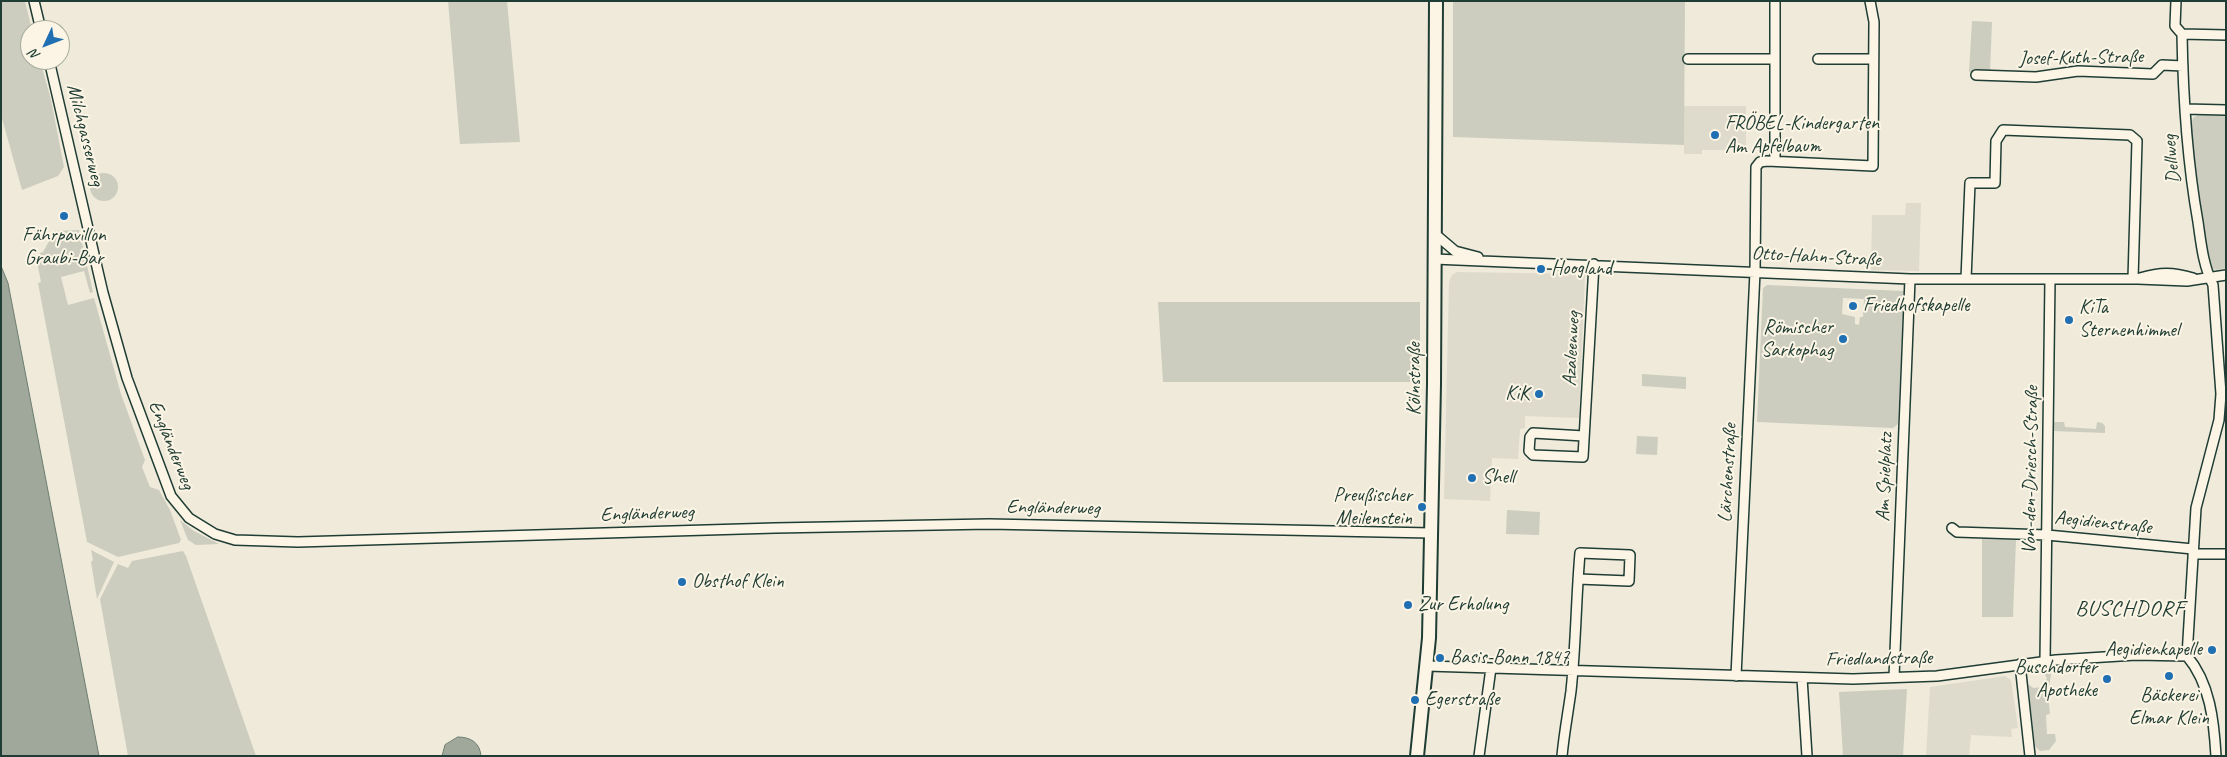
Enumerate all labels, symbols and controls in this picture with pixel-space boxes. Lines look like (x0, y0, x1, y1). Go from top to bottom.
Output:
north arrow (20, 20, 70, 70)
street label: Josef-Kuth-Straße (2019, 45, 2143, 71)
text: N (25, 46, 44, 64)
street label: Milchgasserweg (61, 82, 109, 188)
place label: FRÖBEL-Kindergarten Am Apfelbaum (1725, 112, 1879, 159)
marker: FRÖBEL-Kindergarten Am Apfelbaum (1709, 129, 1721, 141)
street label: Dellweg (2157, 133, 2187, 185)
marker: Fährpavillon Graubi-Bar (58, 210, 70, 222)
place label: Fährpavillon Graubi-Bar (22, 224, 106, 271)
street label: Otto-Hahn-Straße (1751, 242, 1881, 272)
place label: Hoogland (1551, 257, 1612, 281)
marker: Hoogland (1535, 263, 1547, 275)
place label: Friedhofskapelle (1863, 294, 1969, 318)
place label: KiTa Sternenhimmel (2079, 296, 2179, 343)
marker: Friedhofskapelle (1847, 300, 1859, 312)
street label: Azaleenweg (1558, 311, 1586, 387)
marker: KiTa Sternenhimmel (2063, 314, 2075, 326)
place label: Römischer Sarkophag (1761, 316, 1833, 363)
marker: Römischer Sarkophag (1837, 333, 1849, 345)
street label: Kölnstraße (1403, 342, 1427, 416)
place label: KiK (1505, 382, 1529, 406)
street label: Von-den-Driesch-Straße (2018, 386, 2044, 554)
marker: KiK (1533, 388, 1545, 400)
street label: Engländerweg (142, 397, 200, 493)
street label: Lärchenstraße (1713, 423, 1743, 523)
street label: Am Spielplatz (1871, 432, 1899, 522)
place label: Shell (1482, 466, 1515, 490)
marker: Shell (1466, 472, 1478, 484)
place label: Preußischer Meilenstein (1333, 484, 1412, 531)
street label: Engländerweg (1006, 495, 1100, 521)
street label: Engländerweg (600, 500, 694, 528)
marker: Preußischer Meilenstein (1416, 501, 1428, 513)
street label: Aegidienstraße (2053, 506, 2153, 540)
place label: Obsthof Klein (692, 570, 784, 594)
marker: Obsthof Klein (676, 576, 688, 588)
place label: Zur Erholung (1418, 593, 1508, 617)
district label: BUSCHDORF (2075, 596, 2185, 622)
marker: Zur Erholung (1402, 599, 1414, 611)
place label: Aegidienkapelle (2105, 638, 2202, 662)
marker: Aegidienkapelle (2206, 644, 2218, 656)
place label: Basis-Bonn 1847 (1450, 646, 1569, 670)
street label: Friedlandstraße (1826, 646, 1932, 672)
marker: Basis-Bonn 1847 (1434, 652, 1446, 664)
place label: Buschdorfer Apotheke (2015, 656, 2097, 703)
marker: Bäckerei Elmar Klein (2163, 670, 2175, 682)
marker: Buschdorfer Apotheke (2101, 673, 2113, 685)
place label: Bäckerei Elmar Klein (2129, 684, 2209, 731)
place label: Egerstraße (1425, 688, 1499, 712)
marker: Egerstraße (1409, 694, 1421, 706)

